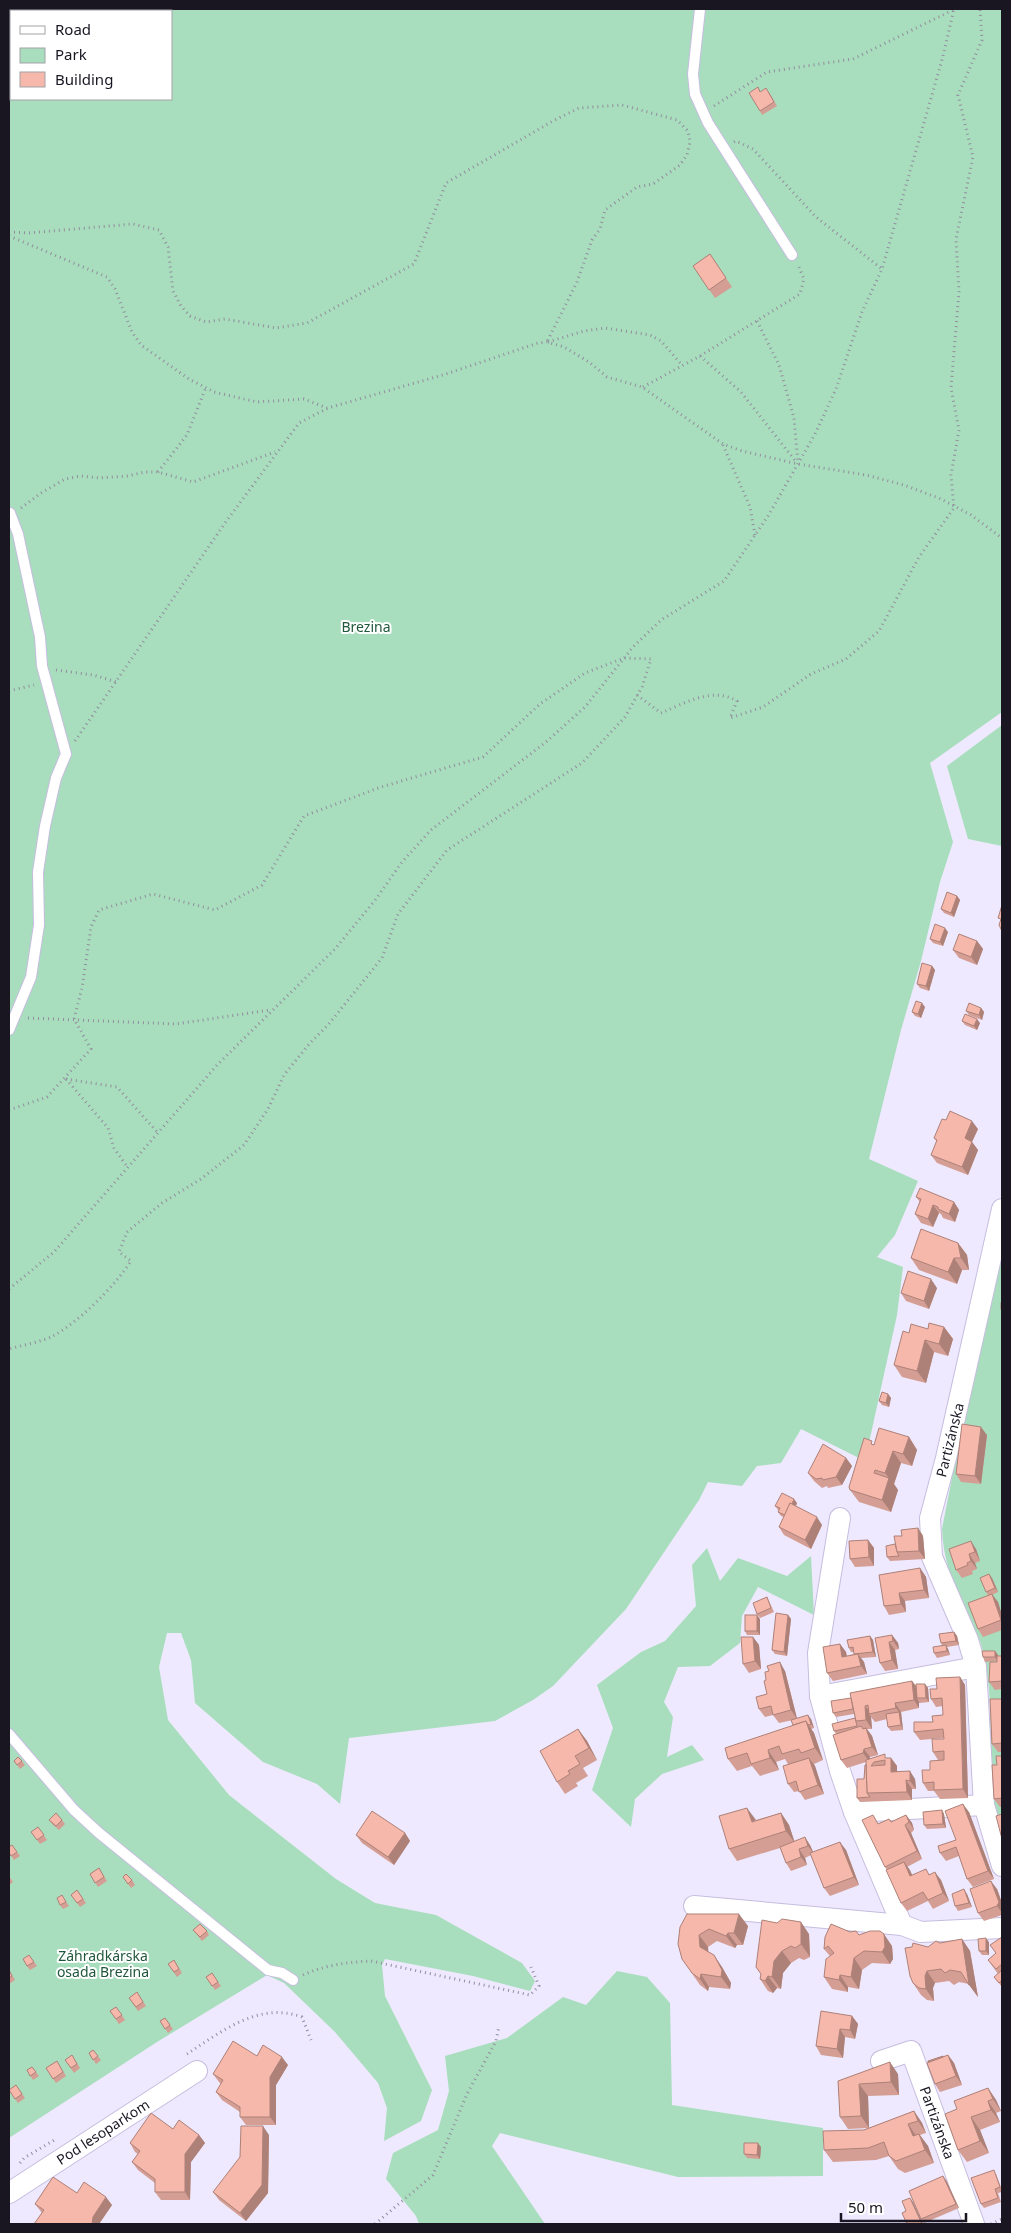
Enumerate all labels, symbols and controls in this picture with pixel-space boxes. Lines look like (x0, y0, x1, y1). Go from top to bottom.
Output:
legend (10, 10, 172, 100)
text: Road (55, 19, 91, 39)
text: Park (55, 44, 87, 64)
text: Building (55, 69, 113, 89)
park label: Brezina (341, 617, 391, 636)
street label: Partizánska (931, 1401, 968, 1479)
park label: Záhradkárska osada Brezina (57, 1946, 149, 1981)
street label: Partizánska (916, 2084, 960, 2162)
street label: Pod lesoparkom (52, 2094, 153, 2169)
scale bar (841, 2190, 966, 2222)
text: 50 m (848, 2197, 883, 2217)

